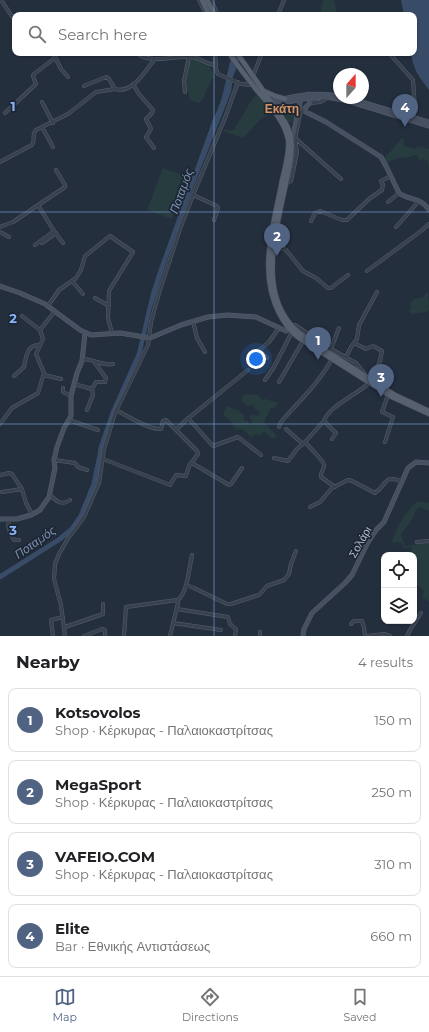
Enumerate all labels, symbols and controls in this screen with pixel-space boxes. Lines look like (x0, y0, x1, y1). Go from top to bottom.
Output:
search box (12, 12, 417, 56)
icon: search (26, 23, 48, 45)
text: Search here (58, 25, 147, 44)
north arrow (333, 68, 369, 104)
pin: 4 (392, 94, 418, 127)
text: 1 (10, 98, 16, 114)
district label: Εκάτη (265, 101, 299, 116)
water label: Ποταμός (166, 166, 196, 216)
pin: 2 (264, 223, 290, 256)
text: 2 (9, 310, 17, 326)
pin: 1 (305, 327, 331, 360)
your location (246, 349, 266, 369)
pin: 3 (368, 364, 394, 397)
text: 3 (8, 522, 17, 538)
water label: Ποταμός (11, 522, 59, 562)
street label: Σολάρι (345, 523, 375, 560)
map controls (381, 552, 417, 624)
button: locate (381, 552, 417, 588)
button: layers (381, 588, 417, 624)
text: Nearby (16, 652, 80, 672)
text: 4 results (358, 654, 413, 670)
text: Kotsovolos (55, 703, 141, 722)
text: 1 (27, 712, 33, 728)
text: 150 m (374, 712, 412, 728)
text: Shop · Κέρκυρας - Παλαιοκαστρίτσας (55, 722, 273, 738)
text: MegaSport (55, 775, 142, 794)
text: 2 (26, 784, 34, 800)
text: 250 m (371, 784, 412, 800)
text: Shop · Κέρκυρας - Παλαιοκαστρίτσας (55, 794, 273, 810)
text: VAFEIO.COM (55, 847, 155, 866)
text: 3 (26, 856, 34, 872)
text: 310 m (374, 856, 412, 872)
text: Shop · Κέρκυρας - Παλαιοκαστρίτσας (55, 866, 273, 882)
text: Elite (55, 919, 90, 938)
text: 4 (26, 928, 34, 944)
text: 660 m (370, 928, 412, 944)
text: Bar · Εθνικής Αντιστάσεως (55, 938, 210, 954)
tab: Map (53, 986, 77, 1024)
tab: Directions (182, 986, 238, 1024)
tab: Saved (343, 986, 376, 1024)

